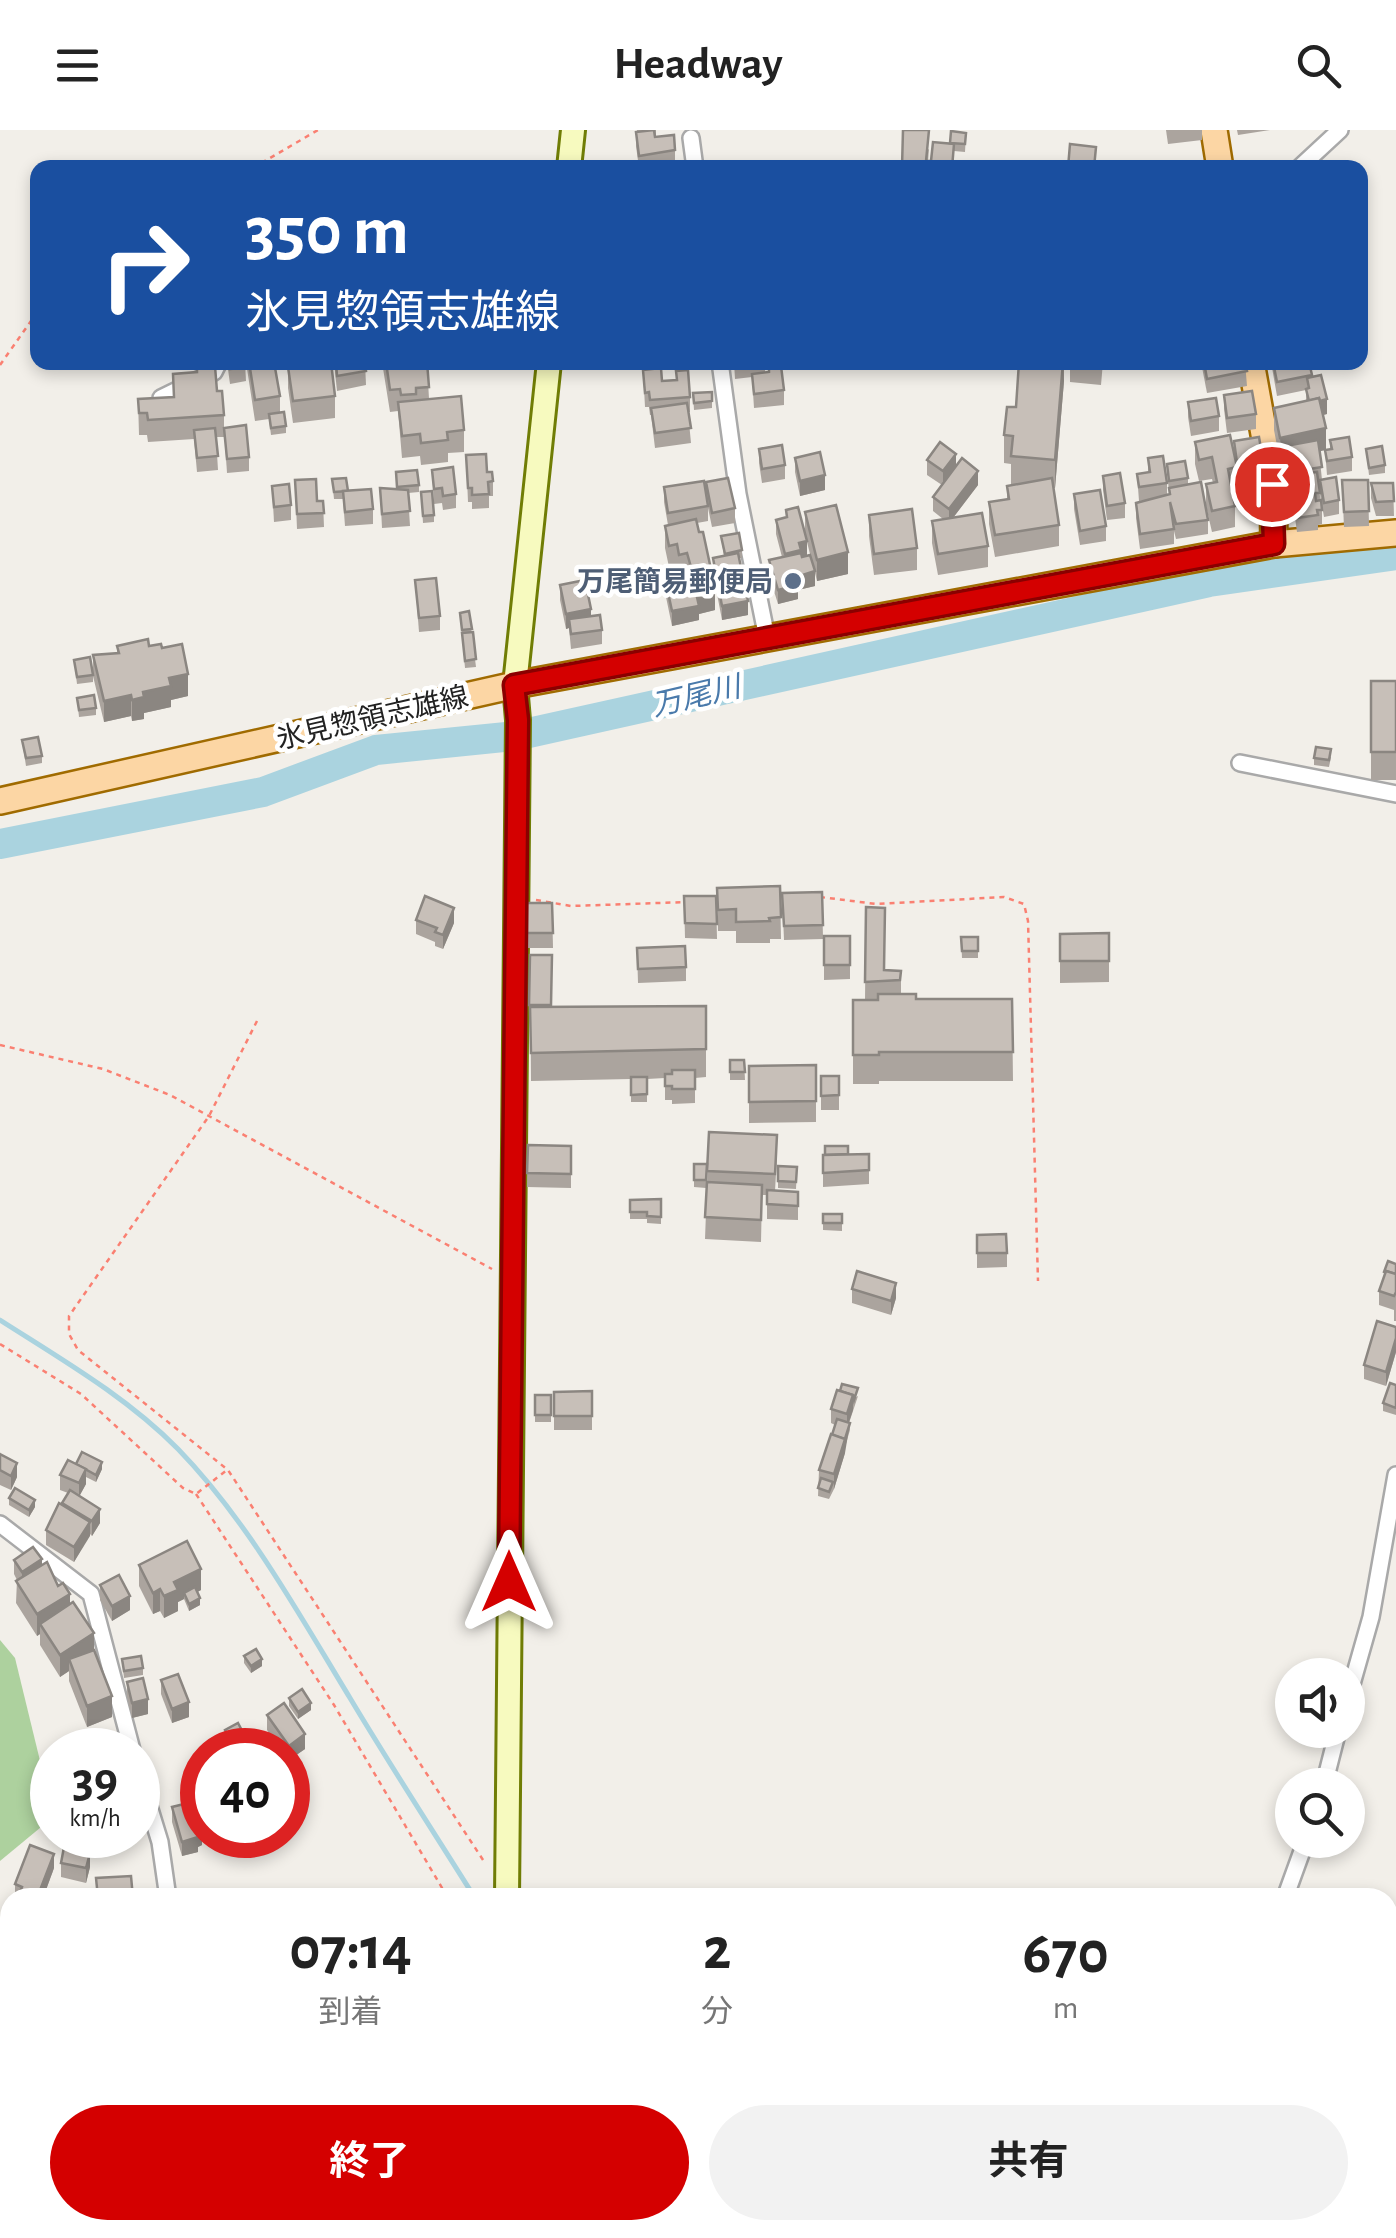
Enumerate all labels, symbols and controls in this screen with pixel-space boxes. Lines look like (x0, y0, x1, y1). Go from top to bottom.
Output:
icon: menu (50, 38, 105, 93)
icon: search (1291, 38, 1346, 93)
text: Headway (613, 42, 783, 87)
text: 350 m (245, 197, 409, 267)
icon: right (80, 200, 210, 330)
text: 氷見惣領志雄線 (245, 291, 560, 336)
pin (1230, 442, 1315, 527)
icon: arrive (1245, 457, 1300, 512)
place label: 万尾簡易郵便局 (577, 566, 773, 597)
marker: 万尾簡易郵便局 (782, 570, 804, 592)
water label: 万尾川 (649, 672, 746, 722)
street label: 氷見惣領志雄線 (273, 681, 471, 755)
position arrow (457, 1530, 561, 1634)
map controls (1275, 1658, 1365, 1858)
button: sound (1275, 1658, 1365, 1748)
speed limit sign: 40 (180, 1728, 310, 1858)
text: 39 (72, 1756, 118, 1806)
button: search (1275, 1768, 1365, 1858)
text: km/h (69, 1806, 121, 1831)
text: 07:14 (289, 1920, 412, 1980)
text: 2 (703, 1920, 731, 1980)
text: 670 (1023, 1924, 1109, 1984)
text: m (1053, 1992, 1078, 2024)
text: 到着 (319, 1996, 383, 2028)
text: 分 (701, 1996, 733, 2028)
button: 終了 (50, 2105, 689, 2220)
button: 共有 (709, 2105, 1348, 2220)

